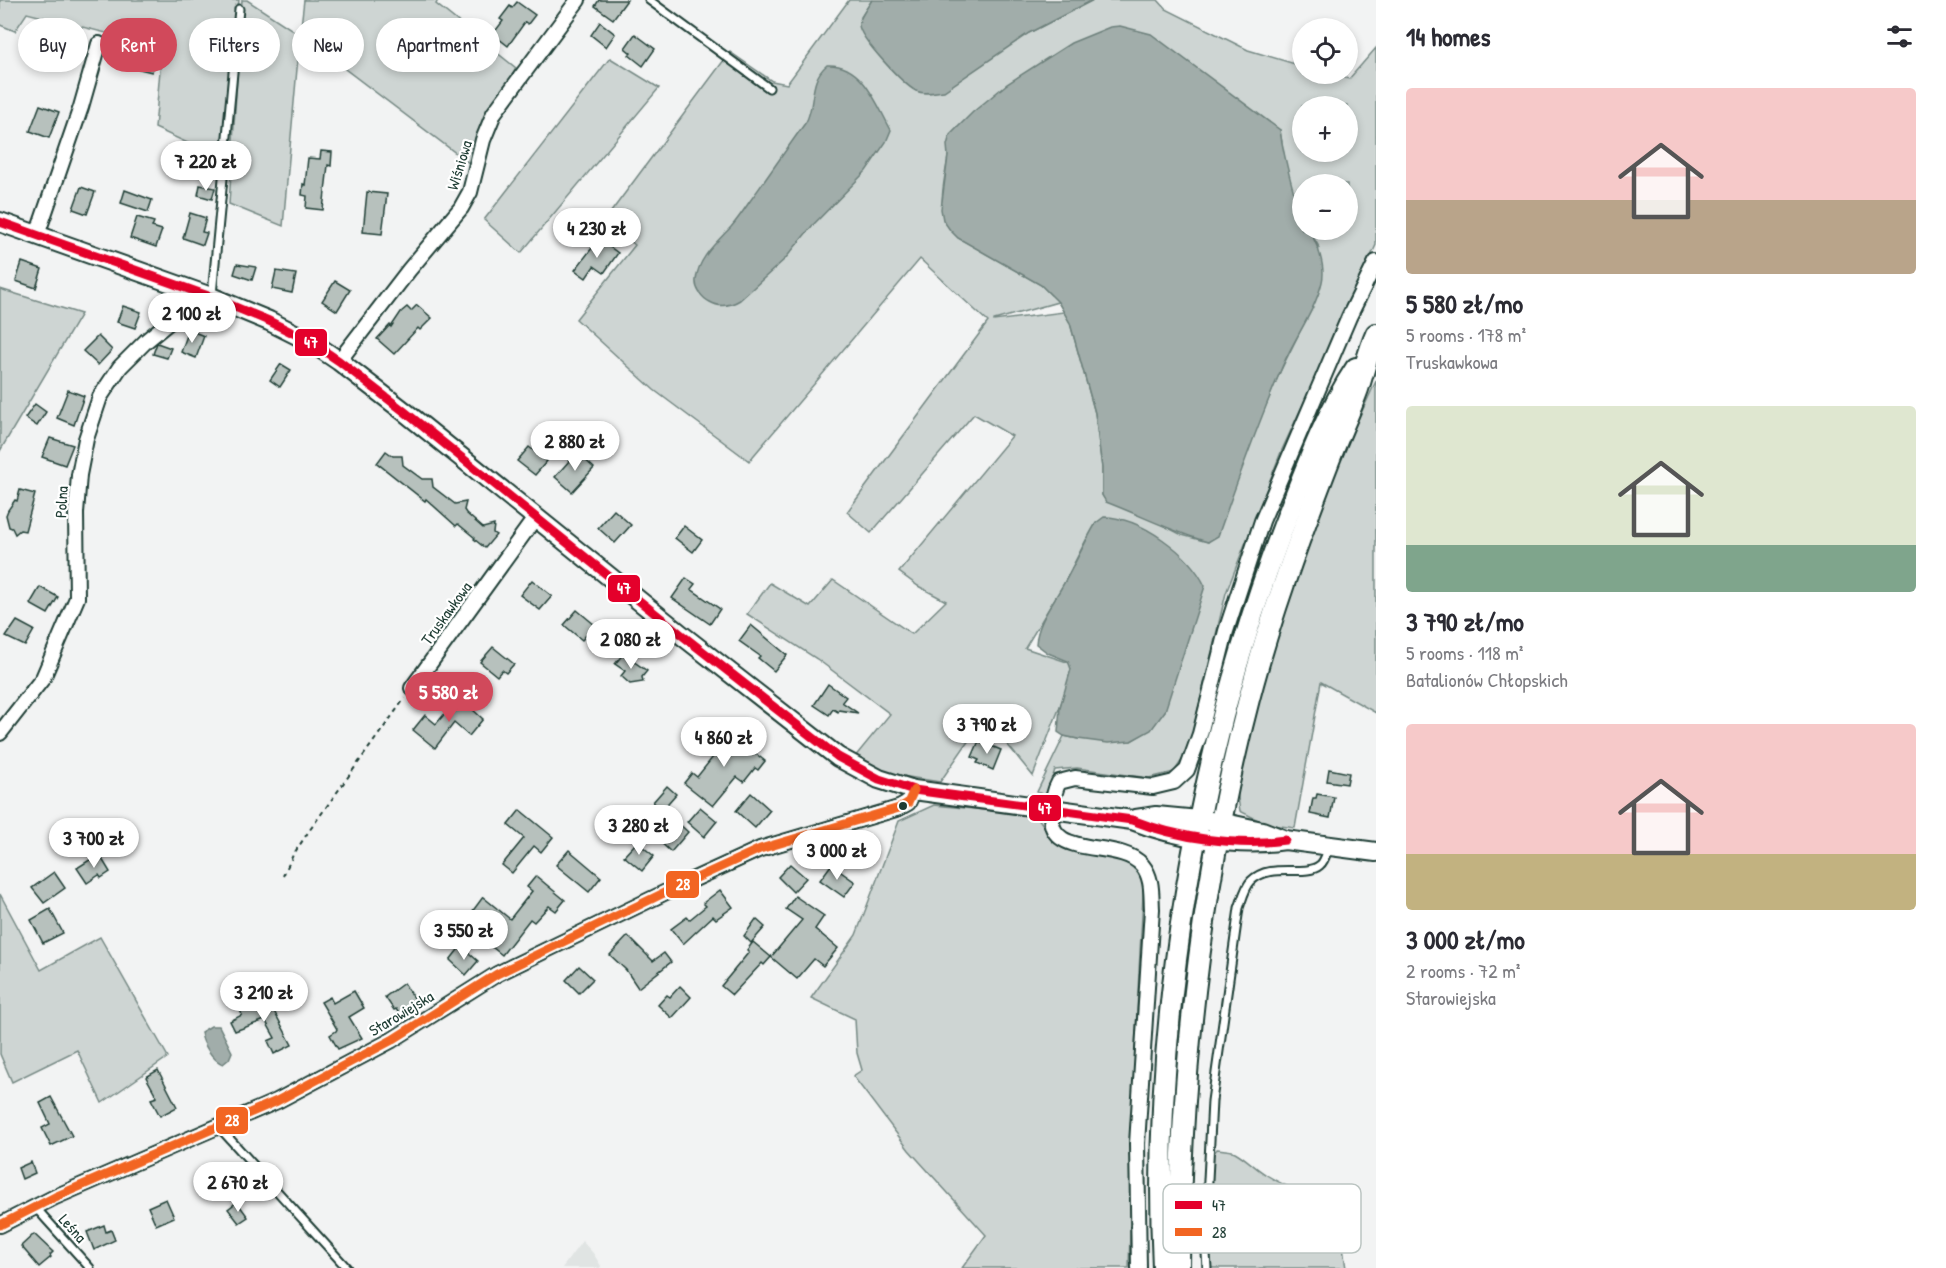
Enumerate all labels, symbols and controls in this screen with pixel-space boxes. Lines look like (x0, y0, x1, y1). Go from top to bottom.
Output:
chip: Buy (18, 18, 88, 72)
chip: Rent (100, 18, 177, 72)
chip: Filters (189, 18, 280, 72)
chip: New (292, 18, 364, 72)
chip: Apartment (376, 18, 500, 72)
map controls (1292, 18, 1358, 240)
button: locate (1292, 18, 1358, 84)
text: 14 homes (1406, 19, 1491, 54)
icon: filters (1883, 20, 1916, 53)
button: + (1292, 96, 1358, 162)
icon: home (1607, 127, 1715, 235)
street label: Wiśniowa (441, 138, 477, 192)
pin: 7 220 zł (144, 141, 268, 192)
text: 7 220 zł (175, 147, 237, 174)
button: − (1292, 174, 1358, 240)
pin: 4 230 zł (535, 208, 659, 259)
text: 4 230 zł (567, 214, 627, 241)
text: 5 580 zł/mo (1406, 286, 1523, 321)
pin: 2 100 zł (130, 293, 254, 344)
text: 2 100 zł (162, 299, 222, 326)
text: 5 rooms · 178 m² (1406, 321, 1526, 348)
line badge: 47 (294, 328, 328, 357)
text: 47 (304, 331, 318, 353)
text: Truskawkowa (1406, 348, 1498, 375)
pin: 2 880 zł (513, 421, 637, 472)
text: 2 880 zł (545, 427, 606, 454)
icon: home (1607, 445, 1715, 553)
street label: Polna (49, 485, 73, 519)
line badge: 47 (607, 574, 641, 603)
street label: Truskawkowa (416, 577, 476, 649)
text: 47 (617, 577, 631, 599)
text: 3 790 zł/mo (1406, 604, 1524, 639)
pin: 2 080 zł (569, 619, 693, 670)
text: 2 080 zł (600, 625, 662, 652)
text: 5 rooms · 118 m² (1406, 639, 1523, 666)
text: Batalionów Chłopskich (1406, 666, 1568, 693)
pin: 5 580 zł (387, 672, 511, 723)
text: 5 580 zł (419, 678, 479, 705)
pin: 3 790 zł (925, 704, 1049, 755)
text: 3 790 zł (957, 710, 1017, 737)
pin: 4 860 zł (662, 717, 786, 768)
text: 4 860 zł (695, 723, 753, 750)
icon: home (1607, 763, 1715, 871)
line badge: 47 (1028, 794, 1062, 822)
text: 47 (1038, 797, 1052, 819)
unlabelled marker (897, 800, 909, 812)
pin: 3 280 zł (577, 805, 701, 856)
text: 3 280 zł (608, 811, 670, 838)
pin: 3 700 zł (32, 818, 156, 869)
text: 3 700 zł (63, 824, 125, 851)
pin: 3 000 zł (775, 830, 899, 881)
text: 3 000 zł (806, 836, 868, 863)
line badge: 28 (665, 870, 700, 899)
text: 28 (676, 873, 690, 895)
pin: 3 550 zł (402, 910, 526, 961)
text: 3 550 zł (434, 916, 494, 943)
text: 3 000 zł/mo (1406, 922, 1525, 957)
text: 2 rooms · 72 m² (1406, 957, 1520, 984)
pin: 3 210 zł (202, 972, 326, 1023)
text: 3 210 zł (234, 978, 294, 1005)
text: Starowiejska (1406, 984, 1496, 1011)
street label: Starowiejska (365, 985, 437, 1041)
line badge: 28 (215, 1106, 249, 1135)
text: 28 (225, 1109, 239, 1131)
pin: 2 670 zł (176, 1162, 300, 1213)
text: 2 670 zł (207, 1168, 269, 1195)
legend (1163, 1184, 1361, 1253)
text: 47 (1212, 1194, 1226, 1216)
street label: Leśna (54, 1209, 92, 1247)
text: 28 (1212, 1221, 1226, 1243)

